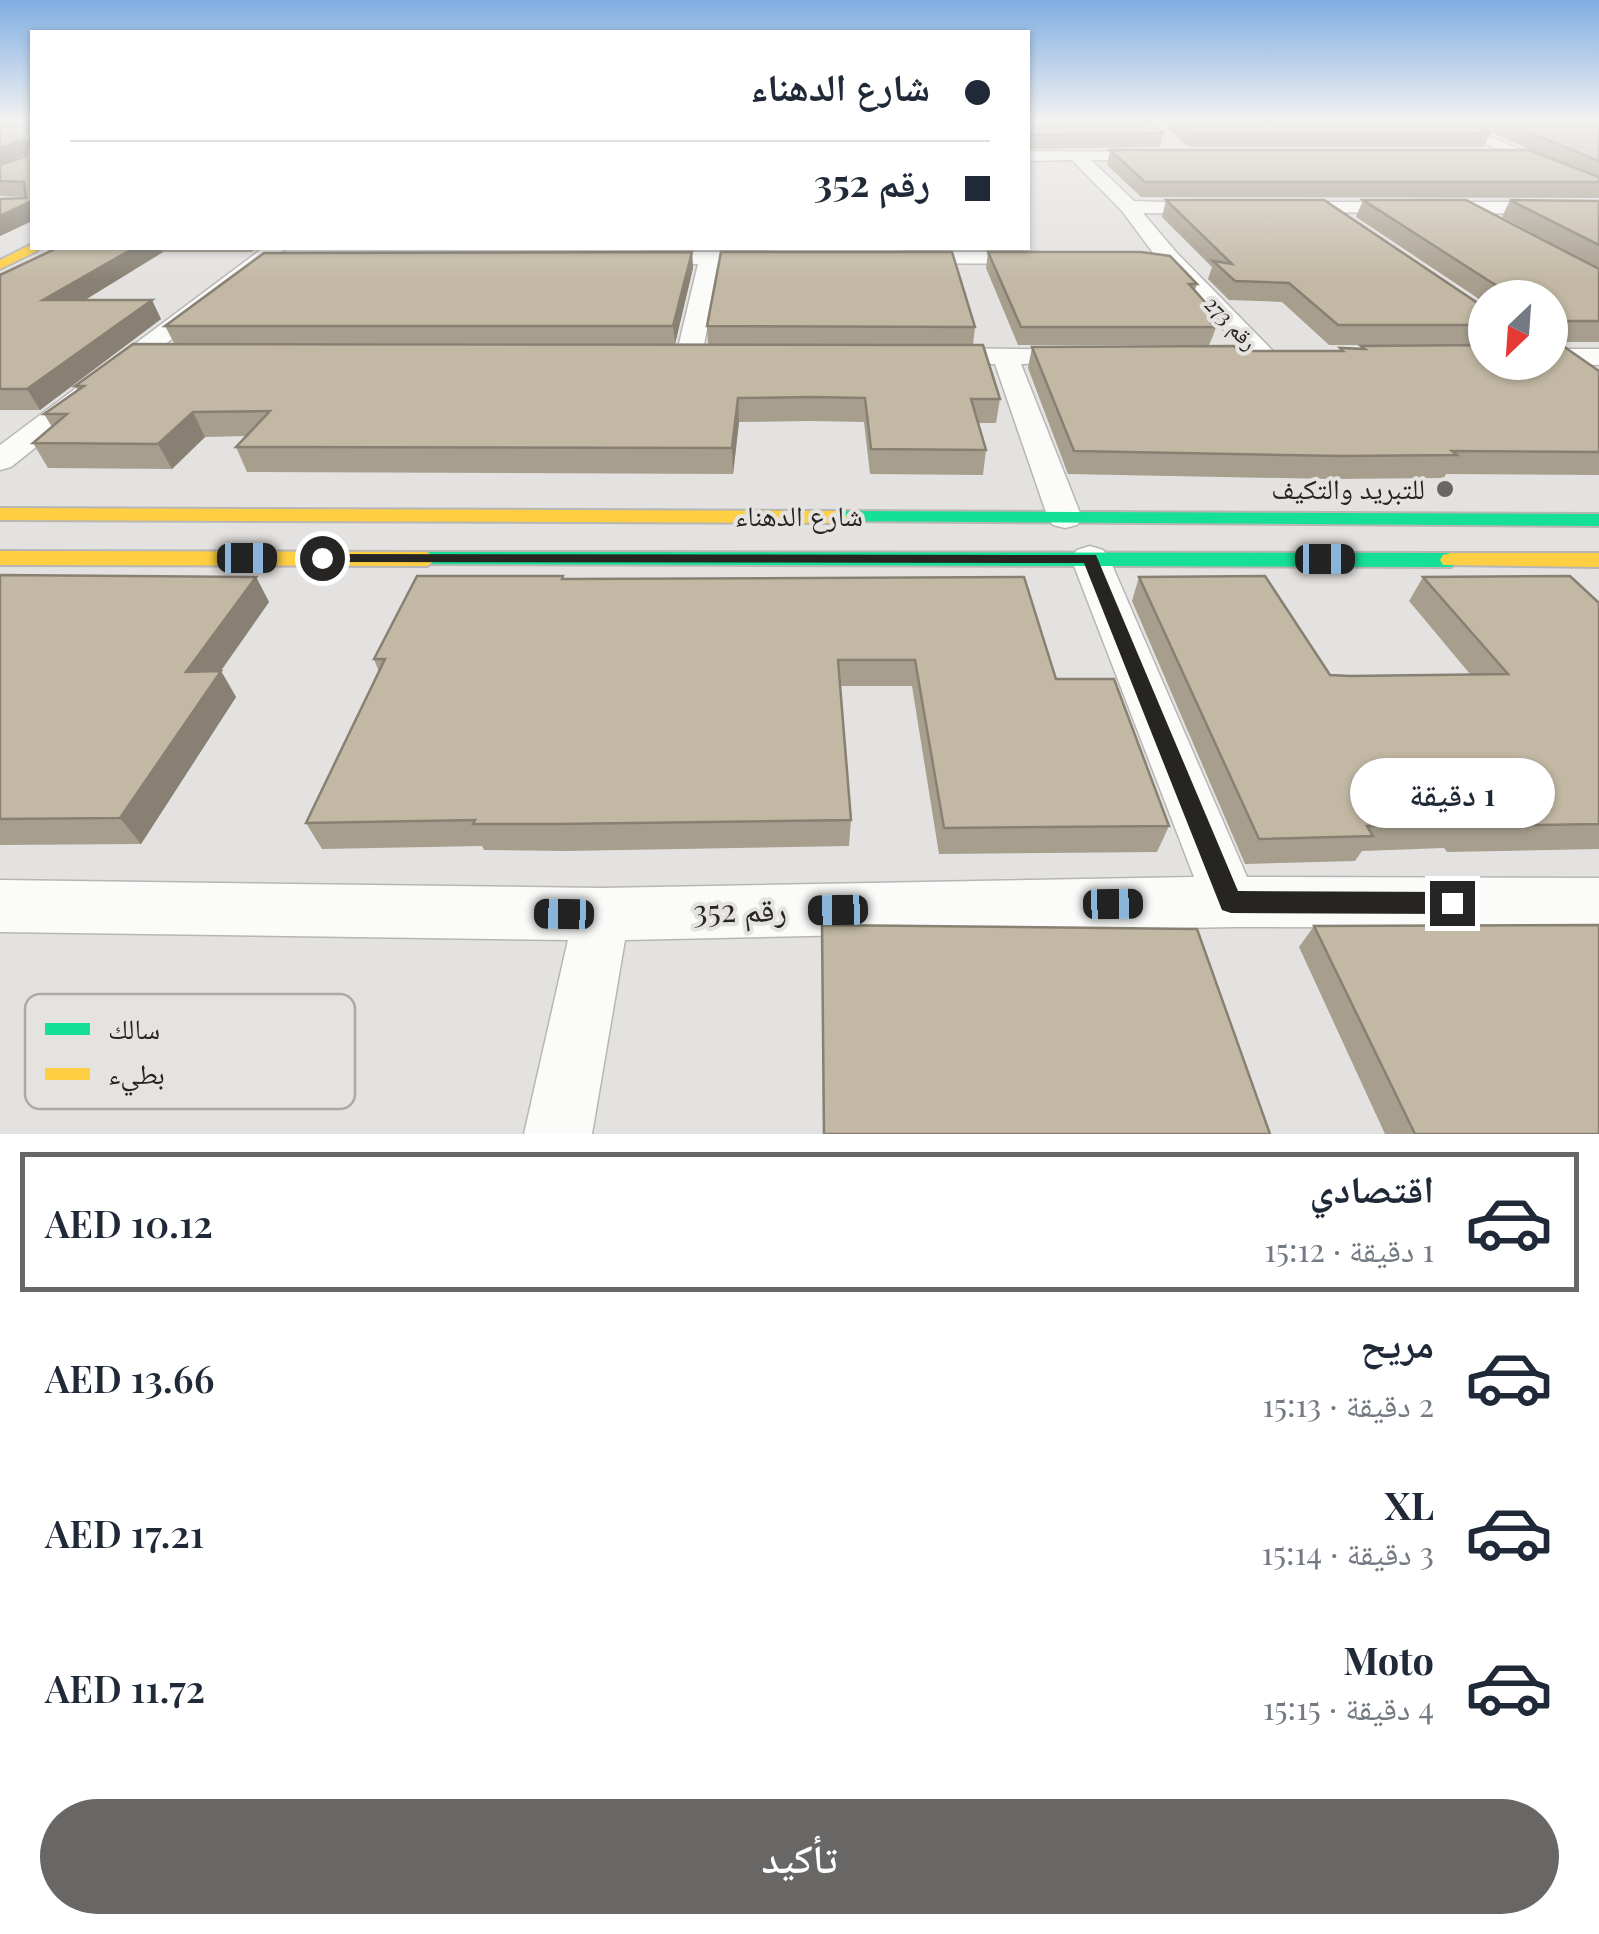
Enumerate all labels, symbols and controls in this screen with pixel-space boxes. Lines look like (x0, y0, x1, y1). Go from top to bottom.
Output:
text: شارع الدهناء (750, 60, 930, 111)
text: رقم 352 (814, 156, 930, 207)
north arrow (1468, 280, 1568, 380)
map controls (1468, 280, 1568, 380)
street label: رقم 273 (1198, 289, 1265, 357)
place label: للتبرید والتکیف (1271, 469, 1425, 506)
marker: للتبرید والتکیف (1434, 478, 1456, 500)
street label: شارع الدهناء (735, 496, 863, 534)
route start (300, 536, 345, 581)
car (217, 543, 277, 573)
car (1295, 544, 1355, 574)
callout: 1 دقيقة (1350, 758, 1554, 828)
text: 1 دقيقة (1409, 771, 1496, 814)
route end (1430, 881, 1475, 926)
street label: رقم 352 (693, 886, 787, 933)
car (1083, 888, 1143, 920)
car (808, 894, 868, 926)
car (534, 898, 594, 930)
legend (25, 994, 355, 1109)
text: سالك (108, 1009, 160, 1046)
text: بطيء (108, 1054, 165, 1097)
text: اقتصادي (1310, 1162, 1434, 1213)
icon: car (1464, 1177, 1554, 1267)
text: AED 10.12 (45, 1197, 213, 1248)
text: 1 دقيقة · 15:12 (1264, 1227, 1434, 1270)
text: مريح (1360, 1317, 1434, 1368)
icon: car (1464, 1332, 1554, 1422)
text: AED 13.66 (45, 1352, 214, 1403)
text: 2 دقيقة · 15:13 (1262, 1382, 1434, 1425)
text: XL (1385, 1479, 1434, 1530)
icon: car (1464, 1487, 1554, 1577)
text: AED 17.21 (45, 1507, 204, 1558)
text: 3 دقيقة · 15:14 (1261, 1530, 1434, 1573)
text: Moto (1343, 1634, 1434, 1685)
icon: car (1464, 1642, 1554, 1732)
text: AED 11.72 (45, 1662, 205, 1713)
text: 4 دقيقة · 15:15 (1263, 1685, 1434, 1728)
button: تأكيد (40, 1799, 1559, 1914)

